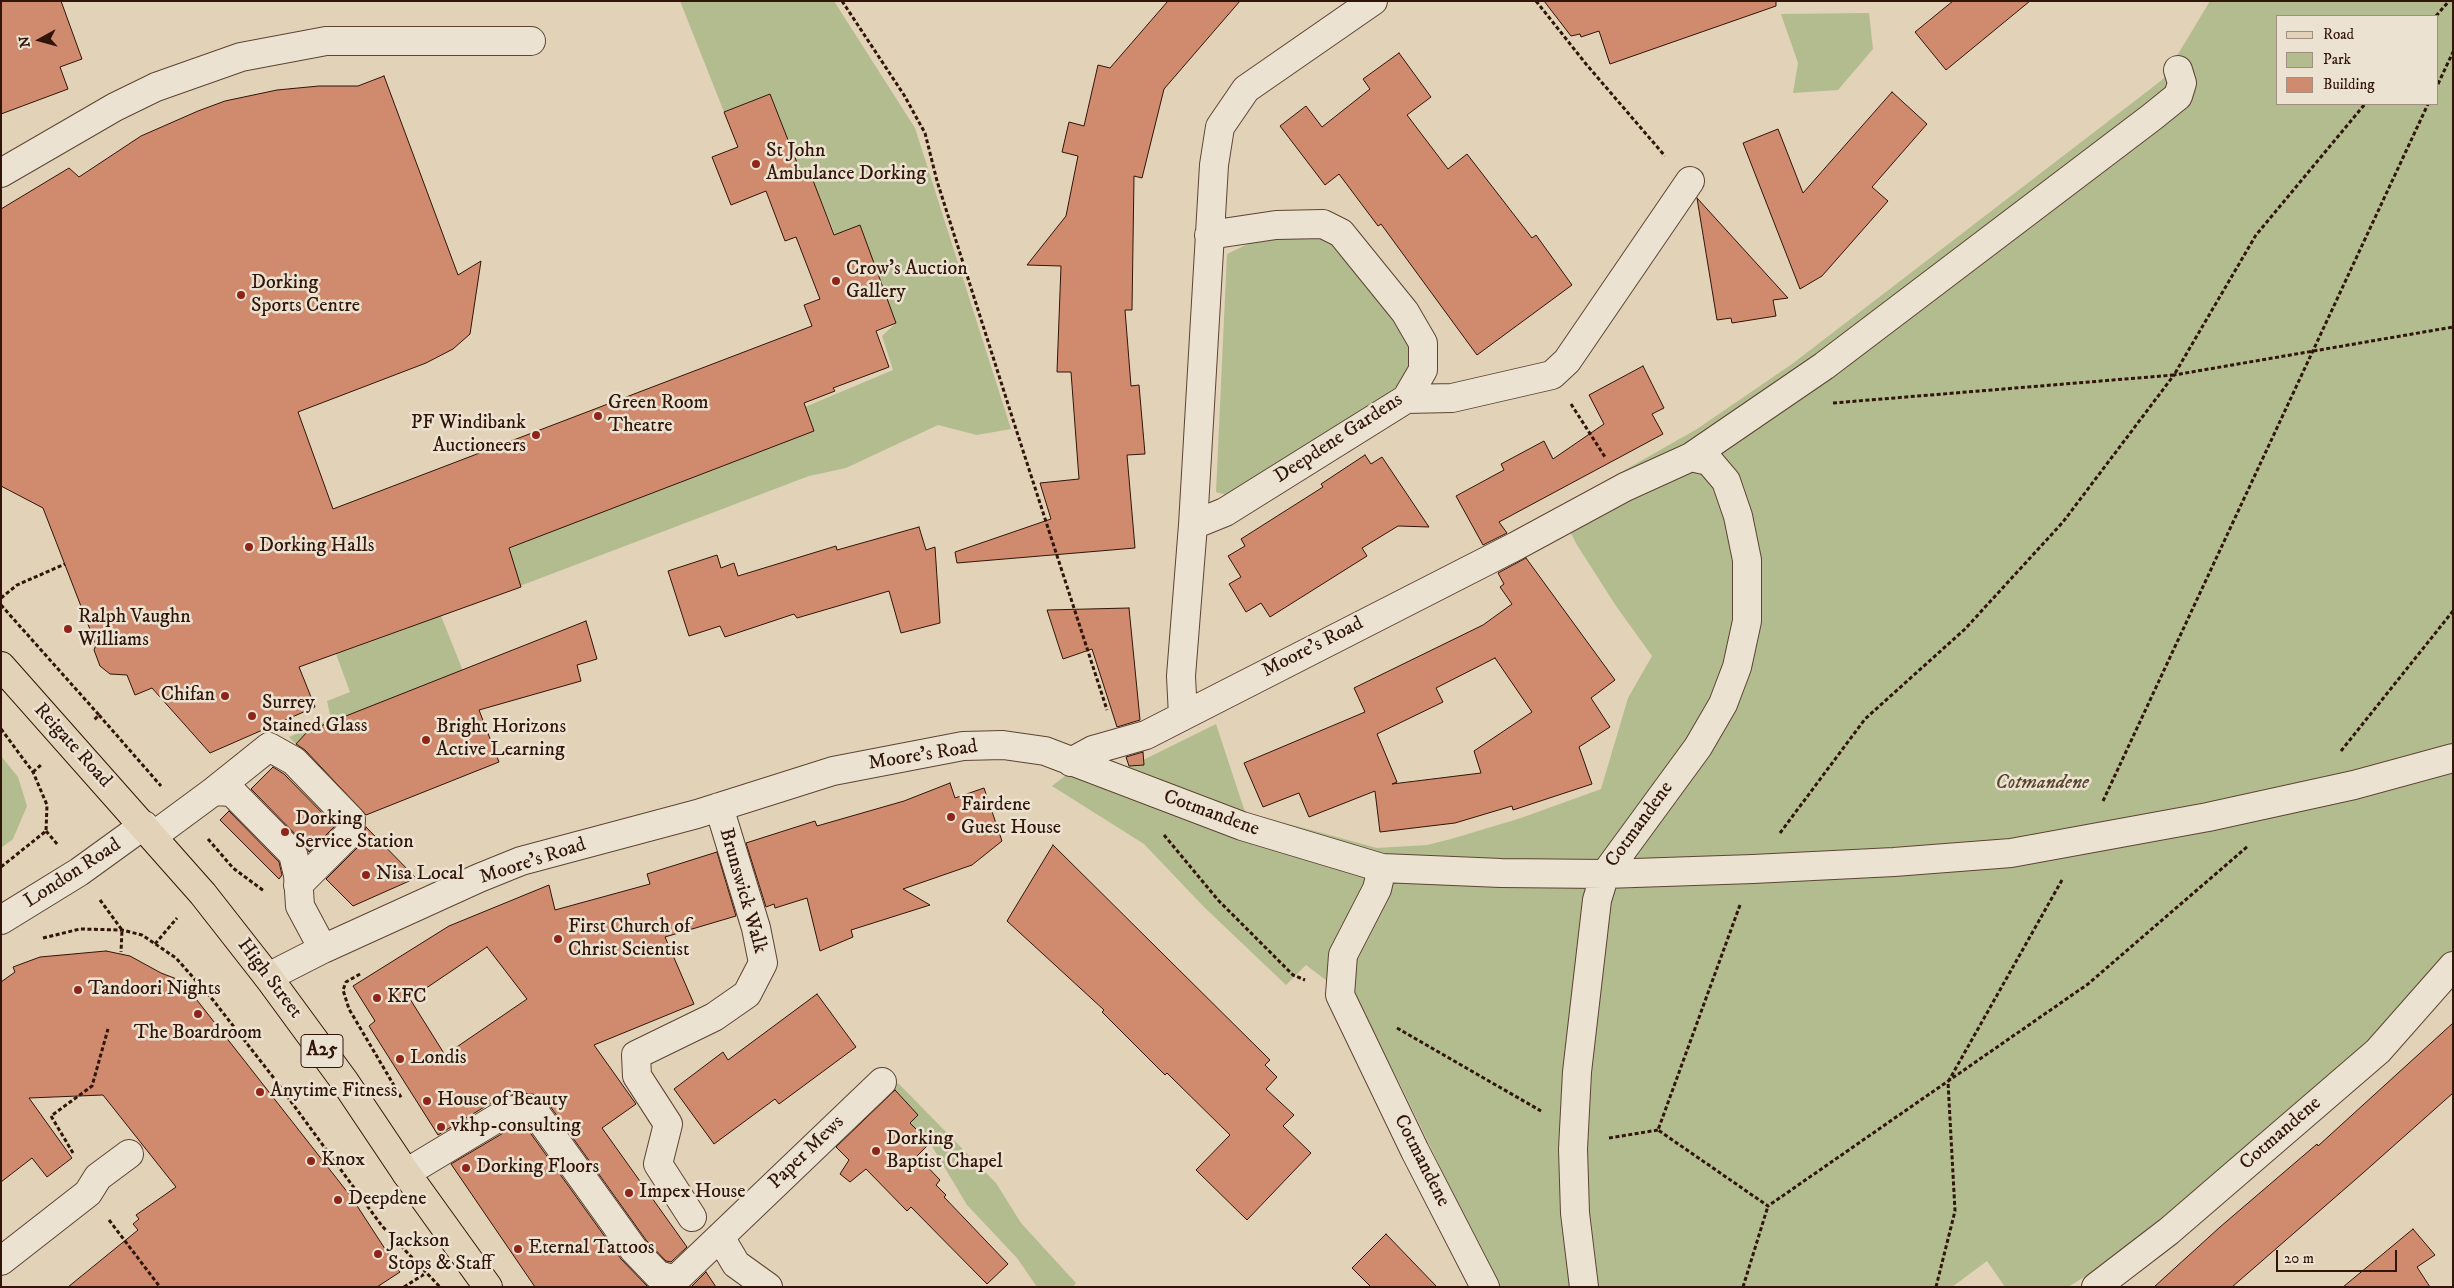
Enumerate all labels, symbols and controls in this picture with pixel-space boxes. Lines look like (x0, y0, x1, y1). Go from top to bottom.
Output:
north arrow (15, 15, 65, 65)
legend (2276, 15, 2439, 105)
text: Road (2323, 25, 2354, 44)
text: N (15, 35, 35, 49)
text: Park (2323, 50, 2351, 69)
text: Building (2323, 75, 2375, 94)
place label: St John Ambulance Dorking (766, 140, 926, 187)
marker: St John Ambulance Dorking (750, 158, 762, 170)
place label: Crow's Auction Gallery (846, 258, 968, 305)
place label: Dorking Sports Centre (251, 272, 360, 319)
marker: Crow's Auction Gallery (830, 275, 842, 287)
marker: Dorking Sports Centre (235, 289, 247, 301)
street label: Deepdene Gardens (1270, 389, 1408, 489)
place label: Green Room Theatre (608, 392, 708, 439)
marker: Green Room Theatre (592, 410, 604, 422)
place label: PF Windibank Auctioneers (411, 412, 526, 459)
marker: PF Windibank Auctioneers (530, 429, 542, 441)
place label: Dorking Halls (259, 535, 374, 559)
marker: Dorking Halls (243, 541, 255, 553)
place label: Ralph Vaughn Williams (78, 606, 191, 653)
street label: Moore's Road (1258, 612, 1368, 684)
marker: Ralph Vaughn Williams (62, 623, 74, 635)
place label: Chifan (161, 684, 215, 708)
marker: Chifan (219, 690, 231, 702)
place label: Surrey Stained Glass (262, 692, 367, 739)
street label: Reigate Road (28, 699, 116, 793)
marker: Surrey Stained Glass (246, 710, 258, 722)
place label: Bright Horizons Active Learning (436, 716, 566, 763)
marker: Bright Horizons Active Learning (420, 734, 432, 746)
street label: Moore's Road (867, 736, 979, 776)
park label: Cotmandene (1995, 772, 2089, 796)
street label: Cotmandene (1601, 777, 1679, 873)
street label: Cotmandene (1160, 786, 1262, 842)
place label: Fairdene Guest House (961, 794, 1061, 841)
place label: Dorking Service Station (295, 808, 414, 855)
marker: Fairdene Guest House (945, 811, 957, 823)
marker: Dorking Service Station (279, 826, 291, 838)
street label: Brunswick Walk (713, 826, 771, 956)
street label: London Road (20, 834, 126, 914)
street label: Moore's Road (477, 834, 589, 890)
place label: Nisa Local (376, 863, 464, 887)
marker: Nisa Local (360, 869, 372, 881)
place label: First Church of Christ Scientist (568, 916, 690, 963)
marker: First Church of Christ Scientist (552, 933, 564, 945)
street label: High Street (231, 934, 307, 1024)
place label: Tandoori Nights (88, 978, 221, 1002)
marker: Tandoori Nights (72, 984, 84, 996)
place label: KFC (387, 986, 427, 1010)
marker: KFC (371, 992, 383, 1004)
marker: The Boardroom (192, 1008, 204, 1020)
place label: The Boardroom (134, 1022, 262, 1046)
road number: A25 (301, 1034, 343, 1068)
place label: Londis (410, 1047, 466, 1071)
marker: Londis (394, 1053, 406, 1065)
place label: Anytime Fitness (270, 1080, 397, 1104)
marker: Anytime Fitness (254, 1086, 266, 1098)
place label: House of Beauty (437, 1089, 567, 1113)
street label: Cotmandene (2235, 1092, 2327, 1176)
marker: House of Beauty (421, 1095, 433, 1107)
street label: Paper Mews (764, 1111, 850, 1195)
street label: Cotmandene (1388, 1111, 1454, 1211)
place label: vkhp-consulting (451, 1115, 581, 1139)
marker: vkhp-consulting (435, 1121, 447, 1133)
place label: Dorking Baptist Chapel (886, 1128, 1003, 1175)
marker: Dorking Baptist Chapel (870, 1145, 882, 1157)
place label: Knox (321, 1149, 365, 1173)
marker: Knox (305, 1155, 317, 1167)
place label: Dorking Floors (476, 1156, 599, 1180)
marker: Dorking Floors (460, 1162, 472, 1174)
place label: Impex House (639, 1181, 746, 1205)
marker: Impex House (623, 1187, 635, 1199)
place label: Deepdene (348, 1188, 426, 1212)
marker: Deepdene (332, 1194, 344, 1206)
place label: Jackson Stops & Staff (388, 1230, 492, 1277)
place label: Eternal Tattoos (528, 1237, 654, 1261)
scale bar (2279, 1240, 2400, 1272)
marker: Eternal Tattoos (512, 1243, 524, 1255)
marker: Jackson Stops & Staff (372, 1248, 384, 1260)
text: 20 m (2284, 1249, 2314, 1268)

